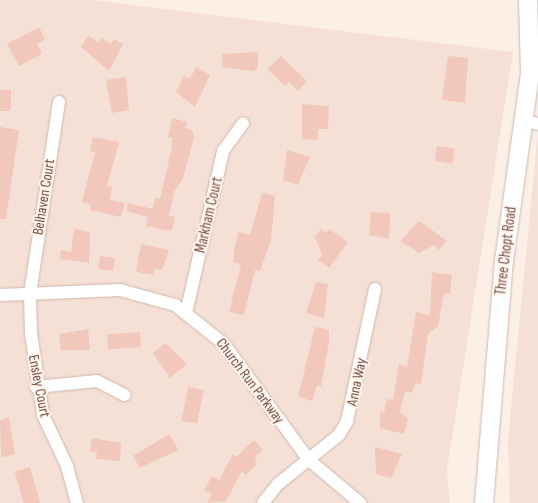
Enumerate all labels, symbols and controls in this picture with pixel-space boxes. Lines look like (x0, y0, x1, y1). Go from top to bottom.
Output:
street label: Belhaven Court (29, 158, 59, 236)
street label: Markham Court (191, 175, 227, 255)
street label: Three Chopt Road (492, 206, 520, 296)
street label: Church Run Parkway (212, 335, 288, 427)
street label: Ensley Court (24, 353, 54, 419)
street label: Anna Way (343, 356, 371, 408)

